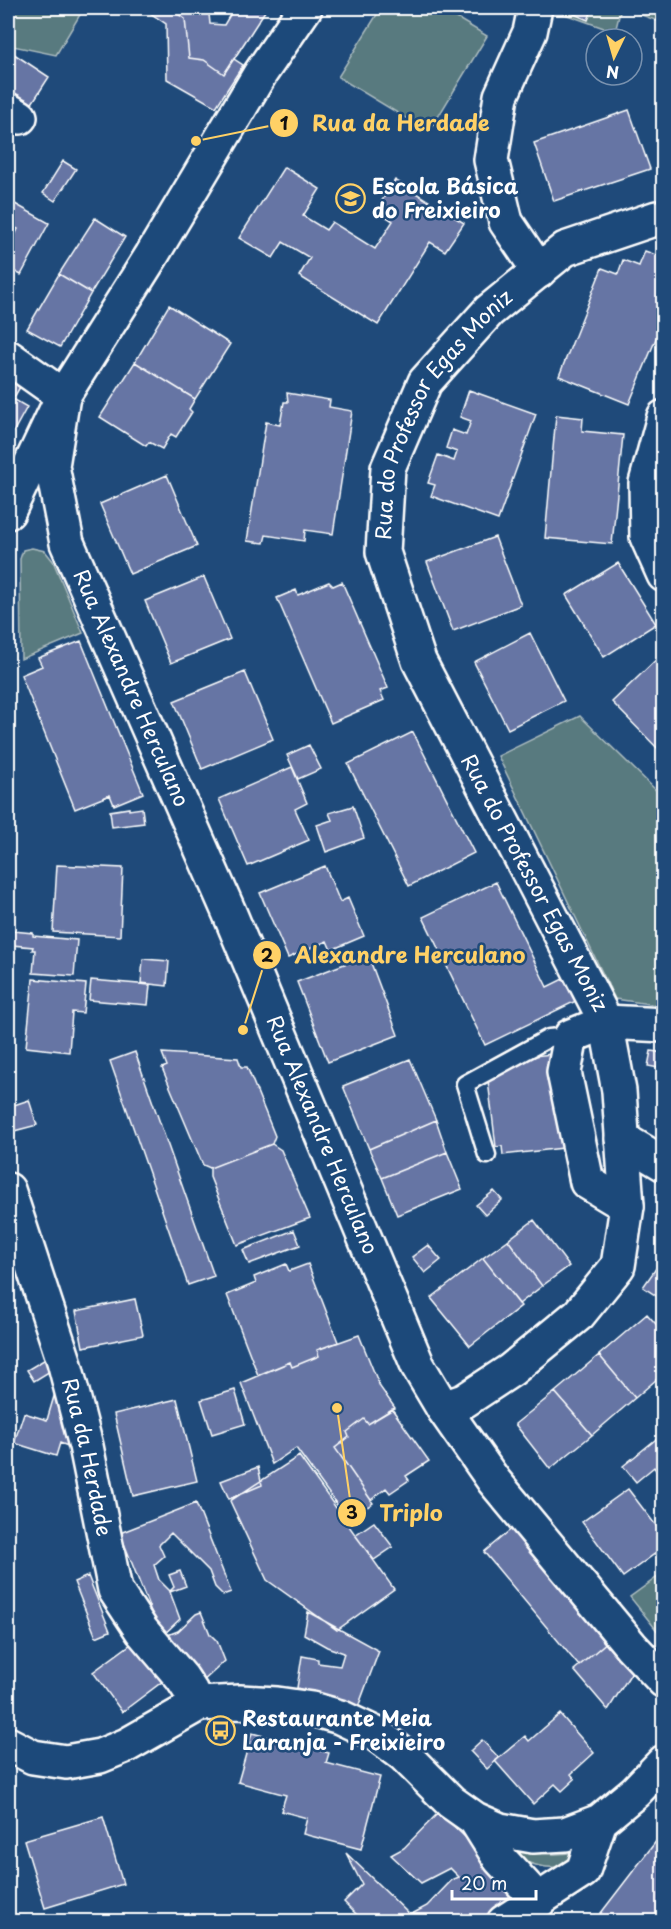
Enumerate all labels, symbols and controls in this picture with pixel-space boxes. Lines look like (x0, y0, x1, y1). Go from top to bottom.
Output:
north arrow (584, 27, 644, 87)
text: N (605, 60, 620, 85)
callout: Rua da Herdade (269, 103, 503, 143)
text: Rua da Herdade (312, 105, 490, 138)
text: 1 (280, 109, 289, 136)
place label: Escola Básica do Freixieiro (372, 169, 519, 225)
school or university icon: Escola Básica do Freixieiro (335, 183, 367, 215)
street label: Rua do Professor Egas Moniz (366, 280, 518, 541)
street label: Rua Alexandre Herculano (66, 564, 199, 811)
street label: Rua do Professor Egas Moniz (454, 748, 617, 1017)
callout: Alexandre Herculano (252, 935, 537, 975)
text: Alexandre Herculano (293, 937, 526, 970)
text: 2 (261, 941, 274, 968)
street label: Rua Alexandre Herculano (260, 1010, 388, 1259)
street label: Rua da Herdade (55, 1374, 122, 1539)
callout: Triplo (337, 1493, 455, 1533)
text: Triplo (379, 1495, 443, 1528)
text: 3 (346, 1498, 358, 1525)
place label: Restaurante Meia Laranja - Freixieiro (242, 1701, 445, 1757)
bus stop icon: Restaurante Meia Laranja - Freixieiro (205, 1715, 237, 1747)
scale bar (452, 1863, 536, 1901)
text: 20 m (461, 1869, 507, 1896)

